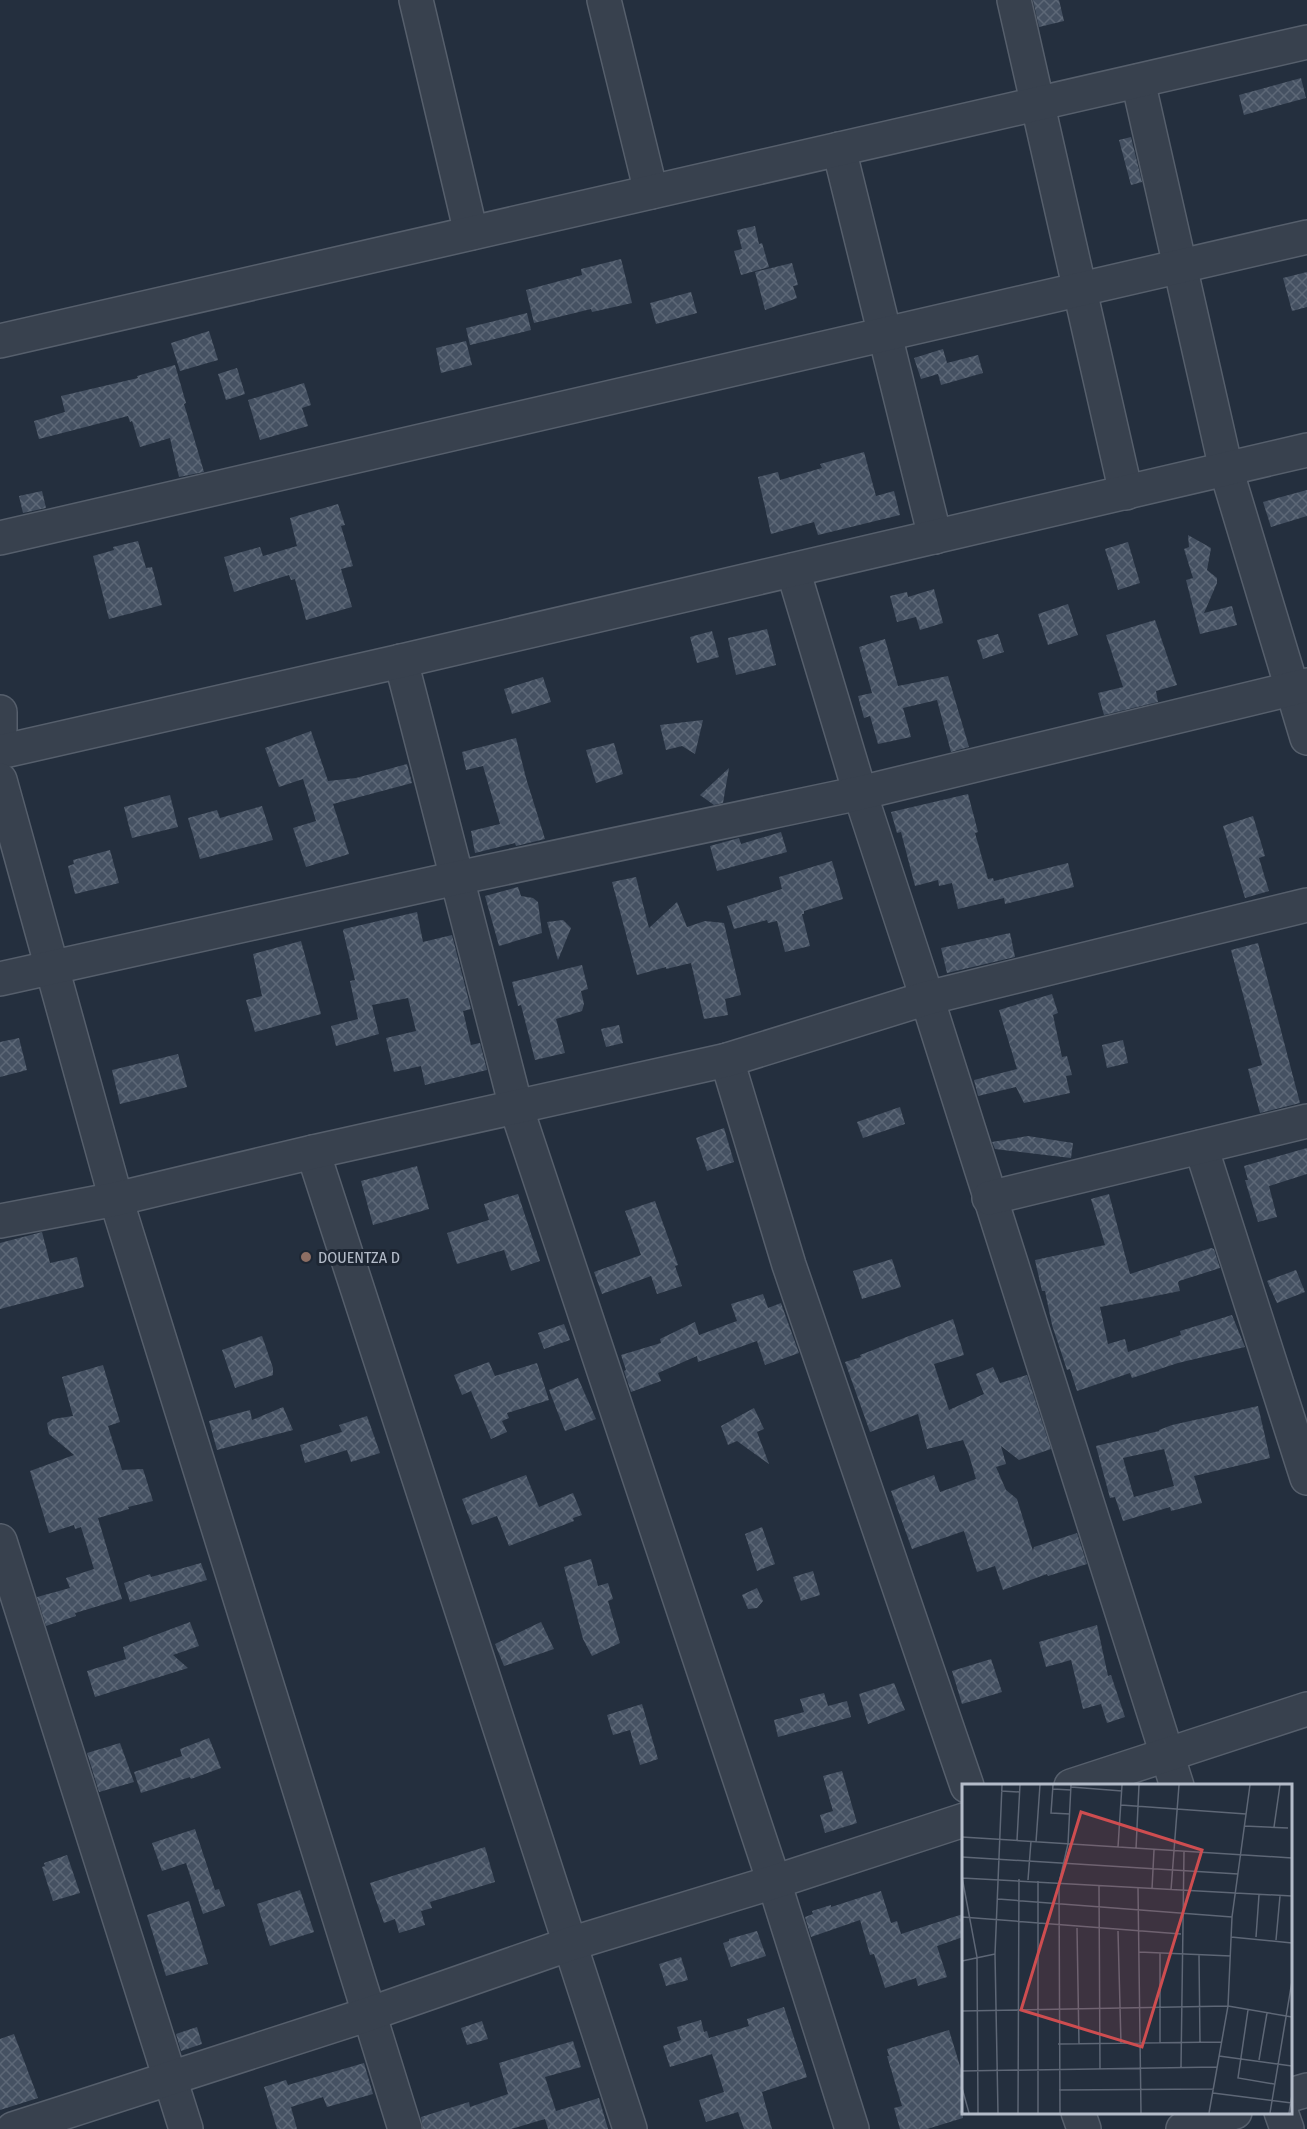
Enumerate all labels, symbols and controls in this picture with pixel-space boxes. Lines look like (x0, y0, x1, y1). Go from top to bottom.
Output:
place label: DOUENTZA D (318, 1248, 400, 1267)
marker: DOUENTZA D (299, 1250, 313, 1264)
inset map (962, 1784, 1292, 2114)

